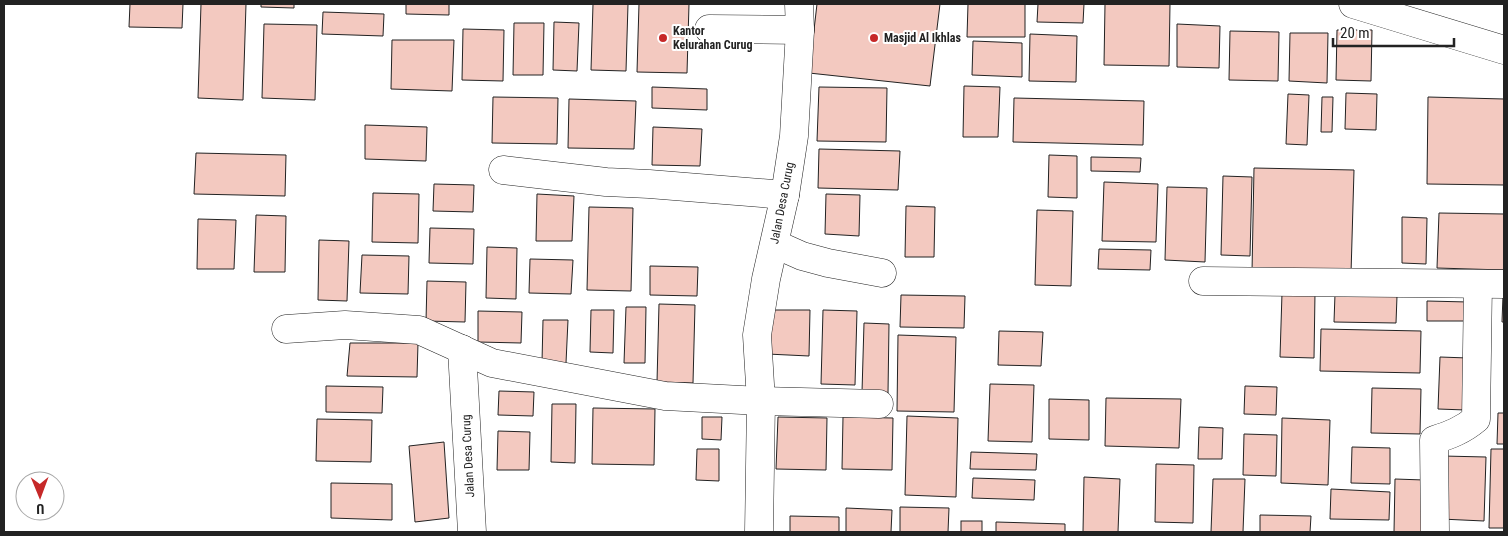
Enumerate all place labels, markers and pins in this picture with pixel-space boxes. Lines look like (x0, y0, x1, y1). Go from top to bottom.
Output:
place label: Kantor Kelurahan Curug (673, 24, 753, 52)
place label: Masjid Al Ikhlas (884, 31, 961, 45)
marker: Kantor Kelurahan Curug (657, 32, 669, 44)
marker: Masjid Al Ikhlas (868, 32, 880, 44)

